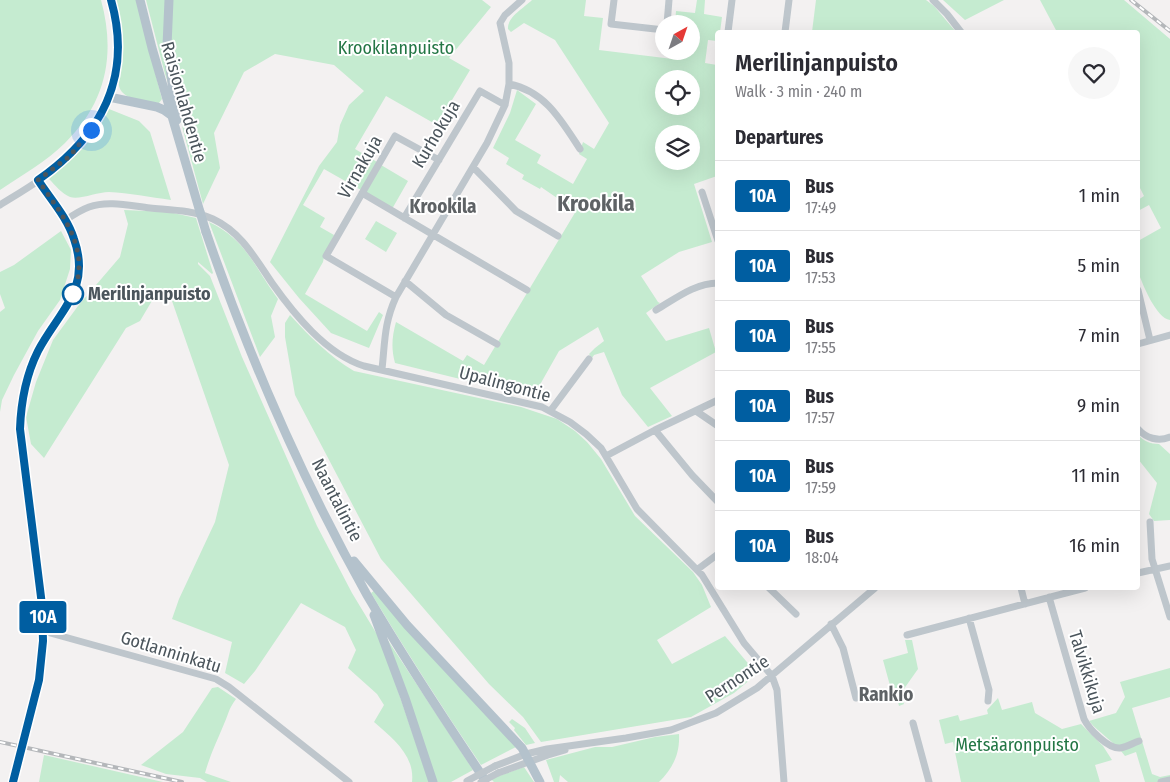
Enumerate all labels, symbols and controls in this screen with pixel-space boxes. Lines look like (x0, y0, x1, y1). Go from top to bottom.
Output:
north arrow (655, 15, 700, 60)
map controls (655, 15, 700, 170)
park label: Krookilanpuisto (338, 37, 454, 59)
street label: Raisionlahdentie (156, 39, 212, 165)
button: heart (1068, 47, 1120, 99)
text: Merilinjanpuisto (735, 49, 898, 77)
button: locate (655, 70, 700, 115)
text: Walk · 3 min · 240 m (735, 82, 862, 101)
street label: Kurhokuja (407, 96, 465, 172)
your location (79, 118, 104, 143)
button: layers (655, 125, 700, 170)
text: Departures (735, 126, 823, 149)
street label: Virnakuja (333, 131, 387, 203)
text: Bus (805, 175, 834, 198)
text: 1 min (1079, 184, 1120, 207)
text: 10A (749, 185, 776, 207)
district label: Krookila (557, 190, 635, 217)
district label: Krookila (410, 195, 476, 218)
text: 17:49 (805, 198, 836, 217)
text: Bus (805, 245, 834, 268)
text: 5 min (1077, 254, 1120, 277)
text: 10A (749, 255, 776, 277)
text: 17:53 (805, 268, 836, 287)
marker: Merilinjanpuisto (62, 283, 84, 305)
place label: Merilinjanpuisto (88, 283, 211, 305)
text: Bus (805, 315, 834, 338)
text: 7 min (1078, 324, 1120, 347)
text: 10A (749, 325, 776, 347)
text: 17:55 (805, 338, 836, 357)
street label: Upalingontie (457, 361, 553, 407)
text: Bus (805, 385, 834, 408)
text: 9 min (1077, 394, 1120, 417)
text: 10A (749, 395, 776, 417)
text: 17:57 (805, 408, 835, 427)
street label: Naantalintie (307, 455, 367, 545)
text: Bus (805, 455, 834, 478)
text: 11 min (1072, 464, 1120, 487)
text: 10A (749, 465, 776, 487)
text: 17:59 (805, 478, 836, 497)
text: Bus (805, 525, 834, 548)
text: 16 min (1069, 534, 1120, 557)
text: 10A (749, 535, 776, 557)
text: 18:04 (805, 548, 839, 567)
line badge: 10A (14, 601, 72, 633)
text: 10A (29, 606, 57, 628)
street label: Gotlanninkatu (118, 626, 224, 678)
street label: Talvikkikuja (1064, 628, 1110, 716)
street label: Pernontie (701, 650, 773, 708)
district label: Rankio (859, 683, 913, 706)
park label: Metsäaronpuisto (955, 734, 1079, 756)

